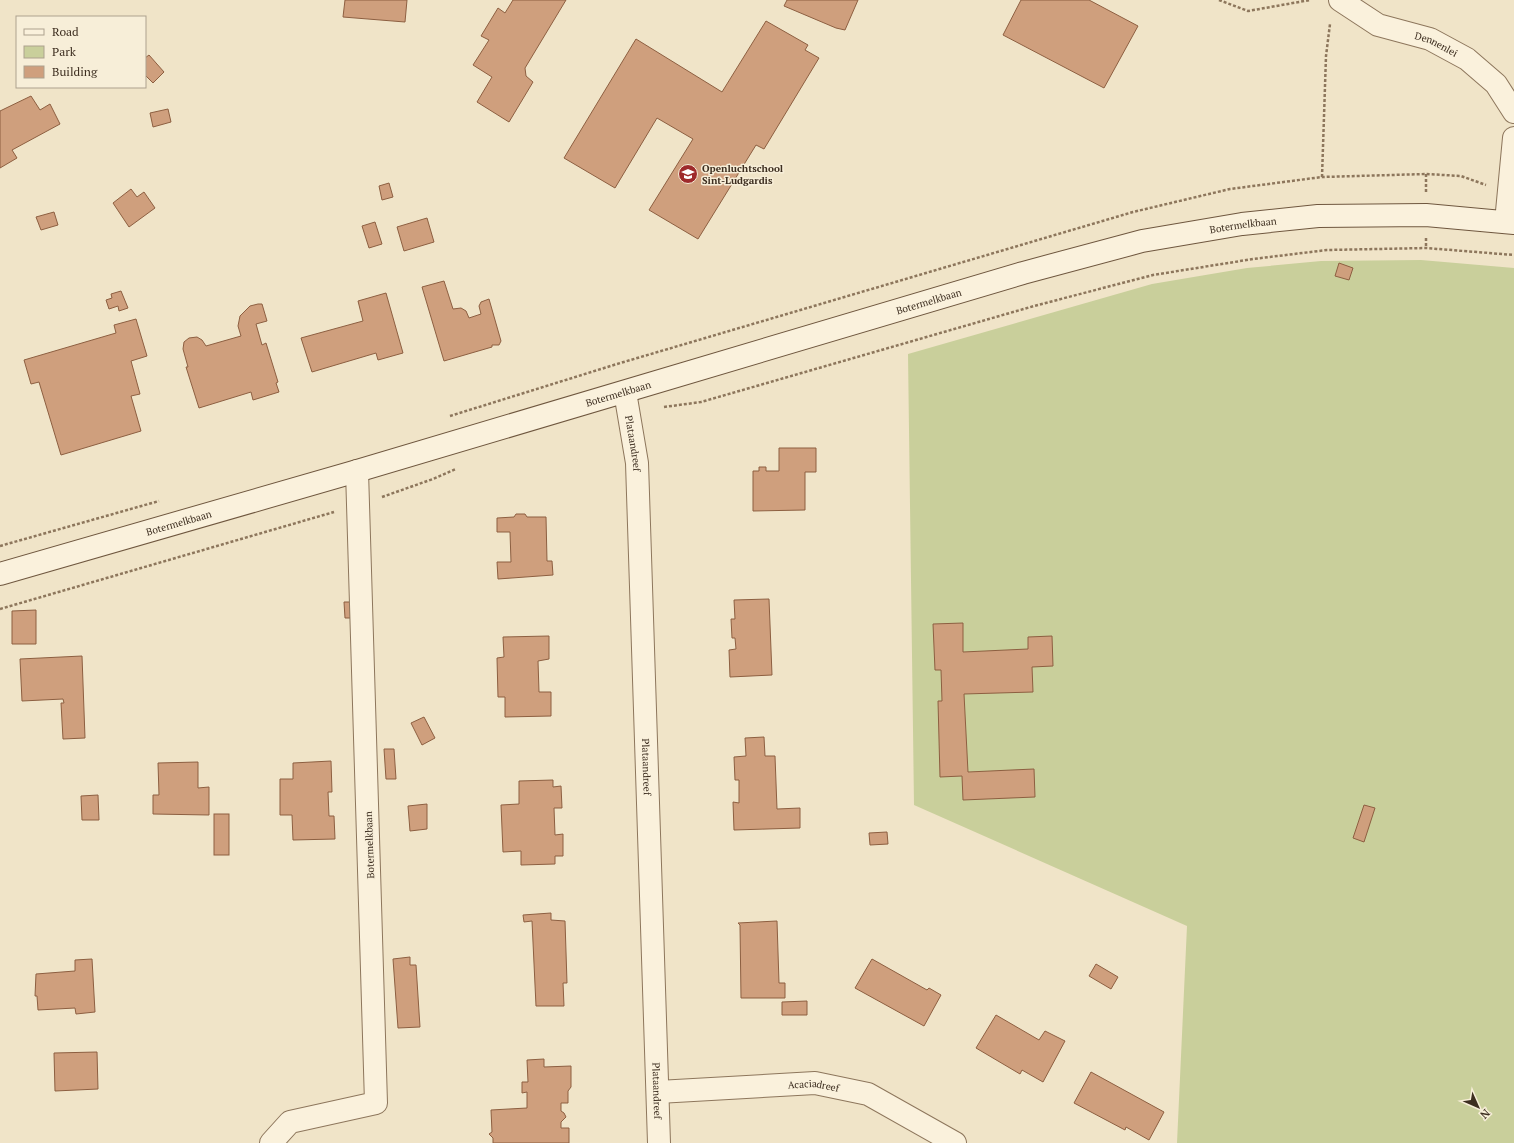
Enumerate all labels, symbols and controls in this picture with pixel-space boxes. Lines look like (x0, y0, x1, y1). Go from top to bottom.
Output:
legend (16, 16, 146, 88)
text: Road (52, 24, 79, 39)
street label: Dennenlei (1413, 29, 1460, 60)
text: Park (52, 44, 77, 59)
text: Building (52, 64, 98, 79)
place label: Openluchtschool Sint-Ludgardis (702, 162, 784, 187)
school or university icon: Openluchtschool Sint-Ludgardis (677, 163, 699, 185)
street label: Botermelkbaan (1209, 214, 1277, 236)
street label: Botermelkbaan (895, 286, 963, 317)
street label: Botermelkbaan (584, 378, 653, 410)
street label: Plataandreef (622, 414, 643, 472)
street label: Botermelkbaan (145, 507, 213, 539)
street label: Plataandreef (639, 738, 654, 796)
street label: Botermelkbaan (362, 811, 377, 879)
street label: Plataandreef (649, 1062, 664, 1120)
street label: Acaciadreef (788, 1077, 841, 1095)
north arrow (1458, 1087, 1498, 1127)
text: N (1477, 1106, 1493, 1122)

